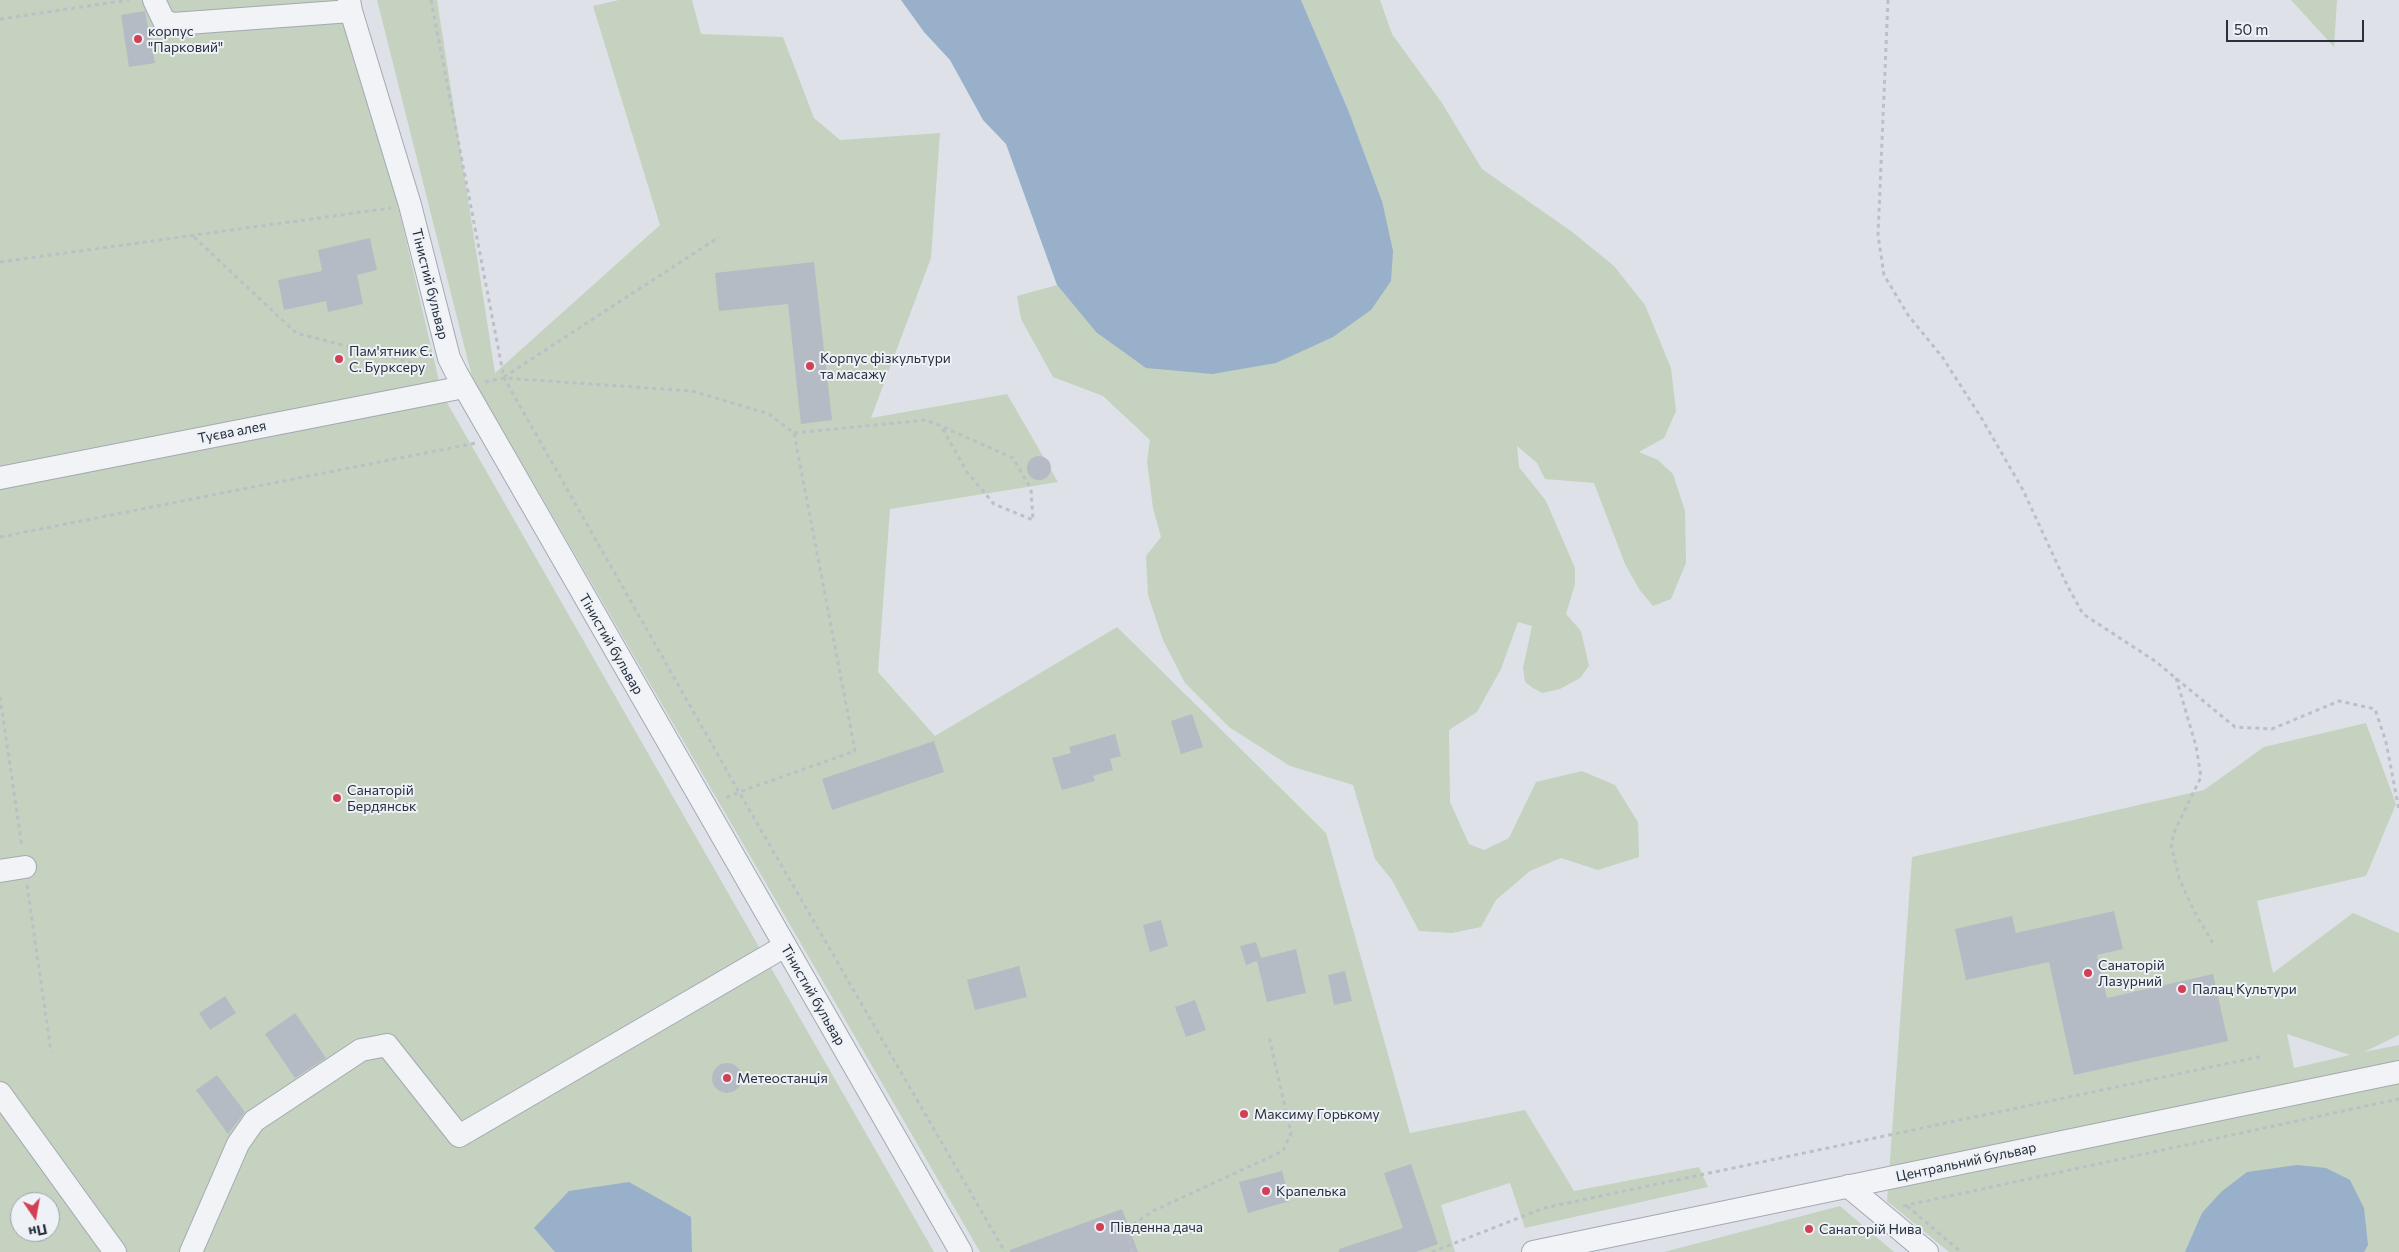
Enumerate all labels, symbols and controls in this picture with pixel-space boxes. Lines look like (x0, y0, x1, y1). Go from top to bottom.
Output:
scale bar (2229, 10, 2366, 42)
text: 50 m (2234, 20, 2268, 38)
place label: корпус "Парковий" (148, 23, 223, 56)
marker: корпус "Парковий" (132, 33, 144, 45)
street label: Тінистий бульвар (408, 227, 452, 341)
place label: Пам'ятник Є. С. Бурксеру (349, 343, 433, 376)
place label: Корпус фізкультури та масажу (820, 350, 951, 382)
marker: Пам'ятник Є. С. Бурксеру (333, 353, 345, 365)
marker: Корпус фізкультури та масажу (804, 360, 816, 372)
street label: Туєва алея (196, 417, 268, 447)
street label: Тінистий бульвар (575, 590, 647, 698)
place label: Санаторій Бердянськ (347, 782, 416, 814)
marker: Санаторій Бердянськ (331, 792, 343, 804)
street label: Тінистий бульвар (777, 941, 849, 1049)
place label: Санаторій Лазурний (2098, 957, 2165, 990)
marker: Санаторій Лазурний (2082, 967, 2094, 979)
place label: Палац Культури (2192, 981, 2297, 997)
marker: Палац Культури (2176, 983, 2188, 995)
place label: Метеостанція (737, 1070, 828, 1086)
marker: Метеостанція (721, 1072, 733, 1084)
place label: Максиму Горькому (1254, 1106, 1380, 1122)
marker: Максиму Горькому (1238, 1108, 1250, 1120)
street label: Центральний бульвар (1894, 1139, 2038, 1185)
place label: Крапелька (1276, 1183, 1346, 1199)
marker: Крапелька (1260, 1185, 1272, 1197)
north arrow (10, 1192, 60, 1242)
place label: Південна дача (1110, 1219, 1203, 1235)
text: Пн (27, 1221, 49, 1241)
marker: Південна дача (1094, 1221, 1106, 1233)
place label: Санаторій Нива (1819, 1221, 1922, 1237)
marker: Санаторій Нива (1803, 1223, 1815, 1235)

